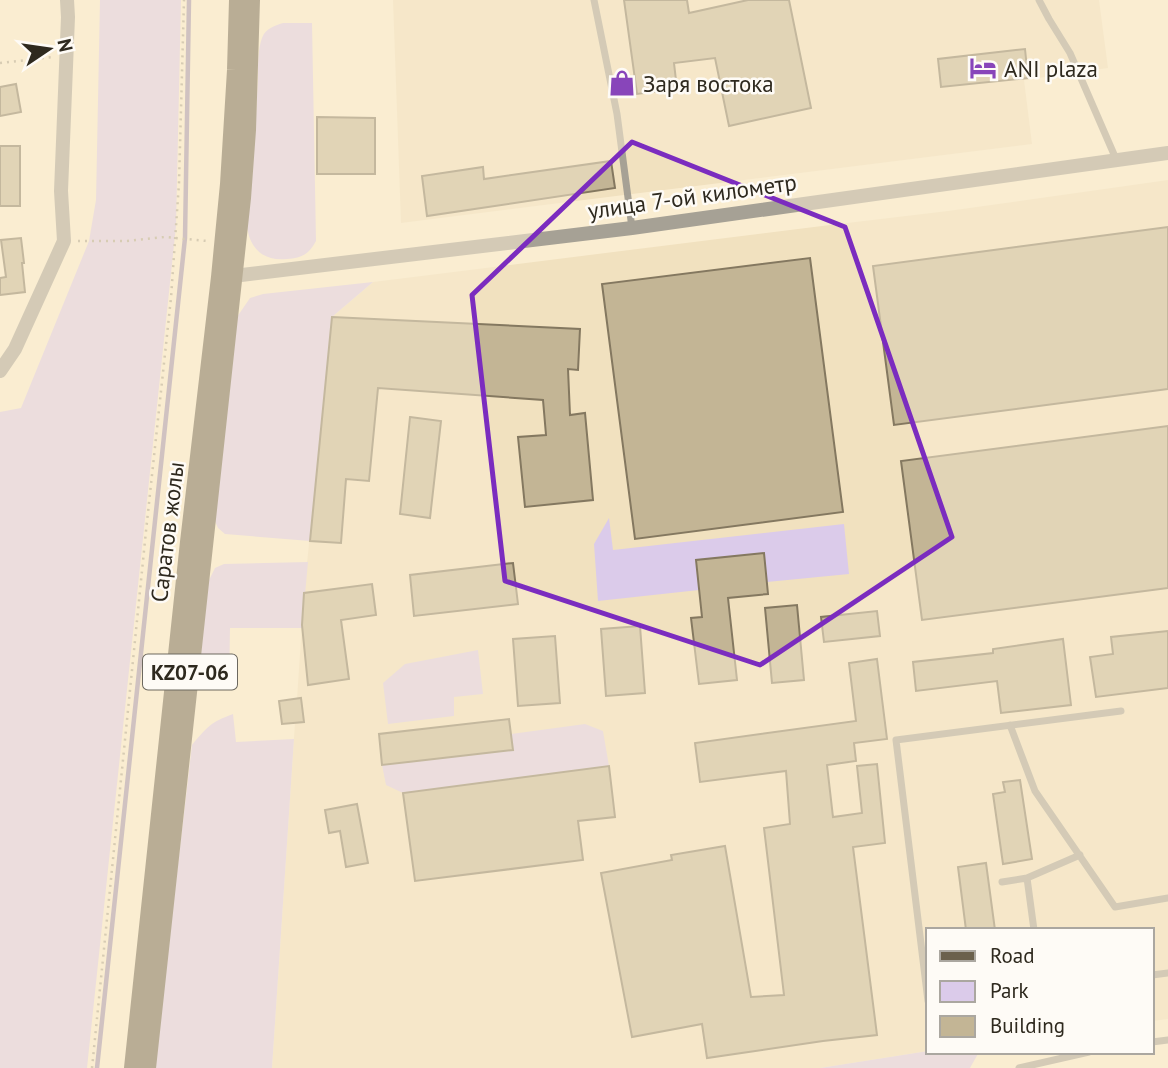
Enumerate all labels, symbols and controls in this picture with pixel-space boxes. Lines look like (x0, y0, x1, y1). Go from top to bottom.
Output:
north arrow (14, 14, 84, 84)
text: N (52, 36, 79, 54)
hotel icon: ANI plaza (968, 53, 998, 83)
place label: ANI plaza (1004, 54, 1098, 83)
shop icon: Заря востока (607, 68, 637, 98)
place label: Заря востока (643, 69, 774, 98)
street label: улица 7-ой километр (586, 167, 798, 225)
street label: Саратов жолы (144, 460, 190, 604)
road number: KZ07-06 (143, 654, 237, 690)
legend (926, 928, 1154, 1054)
text: Road (990, 942, 1034, 969)
text: Park (990, 977, 1029, 1004)
text: Building (990, 1012, 1065, 1039)

